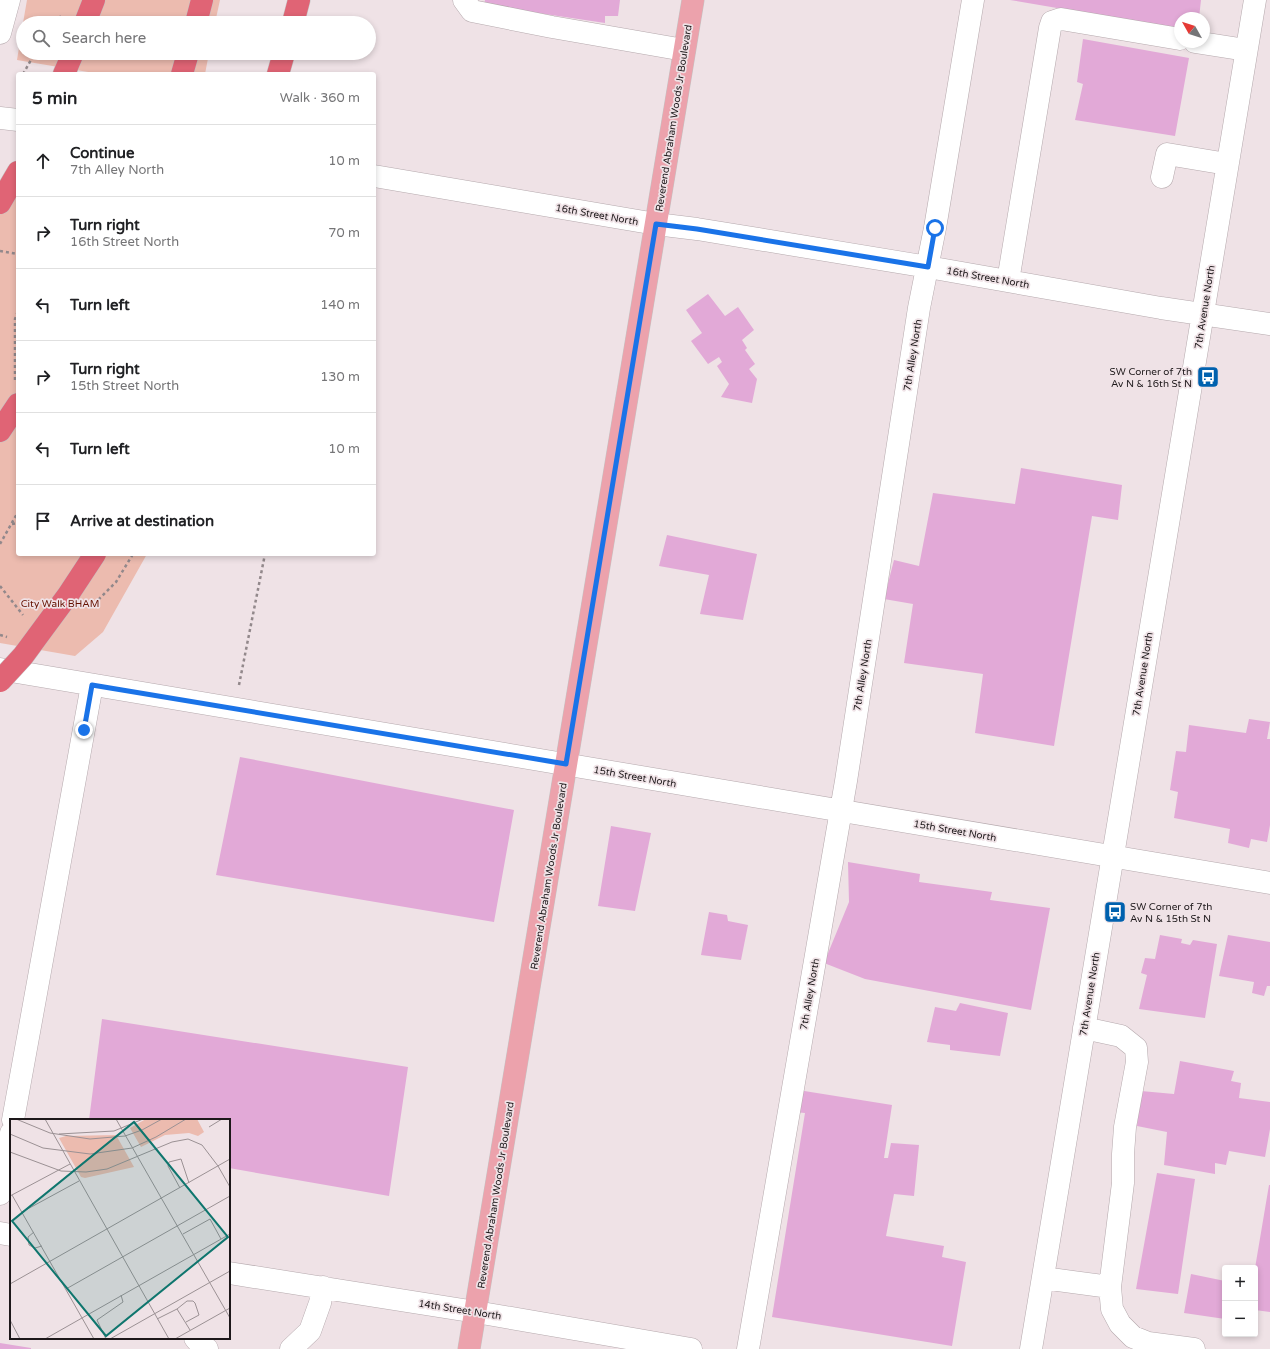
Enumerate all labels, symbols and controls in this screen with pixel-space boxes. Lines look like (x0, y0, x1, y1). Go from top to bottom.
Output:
north arrow (1174, 12, 1210, 48)
search box (16, 16, 376, 60)
street label: Reverend Abraham Woods Jr Boulevard (653, 24, 695, 213)
icon: search (30, 27, 52, 49)
text: Search here (62, 29, 146, 47)
text: 5 min (32, 88, 77, 109)
text: Walk · 360 m (280, 90, 360, 106)
text: Continue (70, 144, 134, 162)
icon: ahead (32, 150, 54, 172)
text: 10 m (328, 153, 360, 169)
text: 7th Alley North (70, 162, 164, 178)
street label: 16th Street North (554, 202, 639, 228)
text: Turn right (70, 216, 140, 234)
route start (926, 219, 944, 237)
icon: right (32, 222, 54, 244)
text: 70 m (328, 225, 360, 241)
text: 16th Street North (70, 234, 179, 250)
street label: 7th Avenue North (1192, 264, 1218, 350)
street label: 16th Street North (945, 265, 1030, 291)
icon: left (32, 294, 54, 316)
text: Turn left (70, 296, 130, 314)
text: 140 m (320, 297, 360, 313)
street label: 7th Alley North (901, 318, 925, 392)
text: Turn right (70, 360, 140, 378)
bus stop icon: SW Corner of 7th Av N & 16th St N (1195, 364, 1221, 390)
icon: right (32, 366, 54, 388)
place label: SW Corner of 7th Av N & 16th St N (1110, 366, 1192, 390)
text: 130 m (320, 369, 360, 385)
text: 15th Street North (70, 378, 179, 394)
icon: left (32, 438, 54, 460)
text: Turn left (70, 440, 130, 458)
text: 10 m (328, 441, 360, 457)
icon: arrive (32, 510, 54, 532)
text: Arrive at destination (70, 512, 214, 530)
park label: City Walk BHAM (21, 598, 99, 610)
street label: 7th Avenue North (1130, 631, 1156, 717)
street label: 7th Alley North (851, 638, 875, 712)
route end (75, 721, 93, 739)
street label: 15th Street North (592, 764, 677, 790)
street label: Reverend Abraham Woods Jr Boulevard (528, 782, 570, 971)
street label: 15th Street North (912, 818, 997, 844)
bus stop icon: SW Corner of 7th Av N & 15th St N (1102, 899, 1128, 925)
place label: SW Corner of 7th Av N & 15th St N (1130, 901, 1212, 925)
street label: 7th Avenue North (1077, 951, 1103, 1037)
street label: 7th Alley North (798, 957, 822, 1031)
street label: Reverend Abraham Woods Jr Boulevard (475, 1101, 517, 1290)
inset map (10, 1119, 230, 1339)
map controls (1222, 1265, 1258, 1337)
button: + (1222, 1265, 1258, 1301)
street label: 14th Street North (417, 1297, 502, 1322)
button: − (1222, 1301, 1258, 1337)

